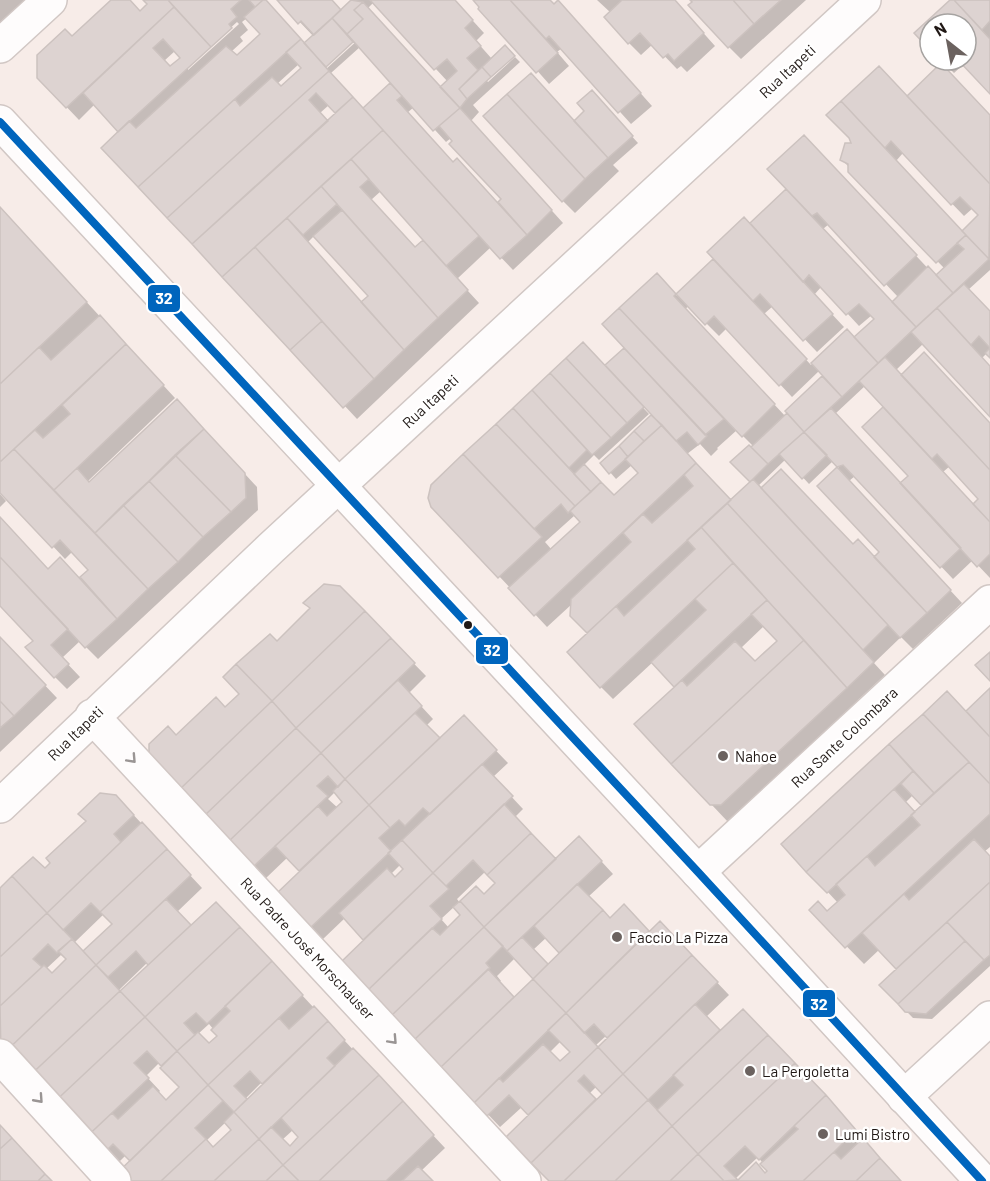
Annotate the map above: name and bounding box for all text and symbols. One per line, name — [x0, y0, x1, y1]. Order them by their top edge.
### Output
north arrow — [918, 12, 978, 72]
text: N — [931, 18, 949, 40]
street label: Rua Itapeti — [755, 40, 819, 102]
line badge: 32 — [147, 284, 181, 313]
text: 32 — [155, 288, 173, 307]
street label: Rua Itapeti — [398, 370, 462, 432]
unlabelled marker — [462, 619, 474, 631]
line badge: 32 — [475, 636, 509, 665]
text: 32 — [483, 640, 501, 659]
street label: Rua Sante Colombara — [787, 683, 901, 791]
street label: Rua Itapeti — [43, 702, 107, 764]
place label: Nahoe — [735, 747, 777, 765]
marker: Nahoe — [716, 749, 730, 763]
one-way arrow — [125, 751, 136, 762]
street label: Rua Padre José Morschauser — [237, 873, 379, 1023]
place label: Faccio La Pizza — [629, 928, 728, 946]
marker: Faccio La Pizza — [610, 930, 624, 944]
line badge: 32 — [802, 989, 836, 1018]
text: 32 — [810, 994, 828, 1013]
one-way arrow — [386, 1033, 397, 1044]
place label: La Pergoletta — [762, 1062, 849, 1080]
marker: La Pergoletta — [743, 1064, 757, 1078]
one-way arrow — [32, 1093, 43, 1103]
place label: Lumi Bistro — [835, 1125, 910, 1143]
marker: Lumi Bistro — [816, 1127, 830, 1141]

